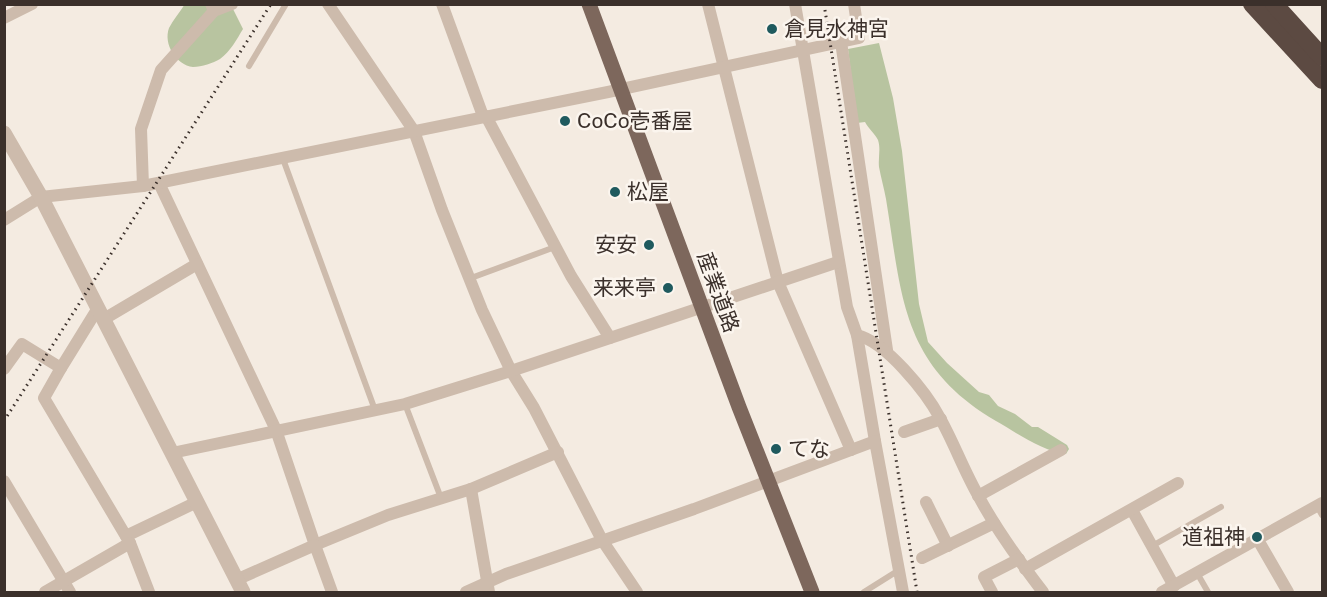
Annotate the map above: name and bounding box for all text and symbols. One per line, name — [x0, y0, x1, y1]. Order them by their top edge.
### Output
place label: 倉見水神宮 — [784, 16, 889, 41]
marker: 倉見水神宮 — [765, 22, 779, 36]
place label: CoCo壱番屋 — [577, 108, 693, 133]
marker: CoCo壱番屋 — [558, 114, 572, 128]
place label: 松屋 — [627, 179, 669, 204]
marker: 松屋 — [608, 185, 622, 199]
place label: 安安 — [595, 232, 637, 257]
marker: 安安 — [642, 238, 656, 252]
street label: 産業道路 — [692, 248, 745, 336]
place label: 来来亭 — [593, 275, 656, 300]
marker: 来来亭 — [661, 281, 675, 295]
place label: てな — [788, 436, 830, 461]
marker: てな — [769, 442, 783, 456]
place label: 道祖神 — [1182, 524, 1245, 549]
marker: 道祖神 — [1250, 530, 1264, 544]

